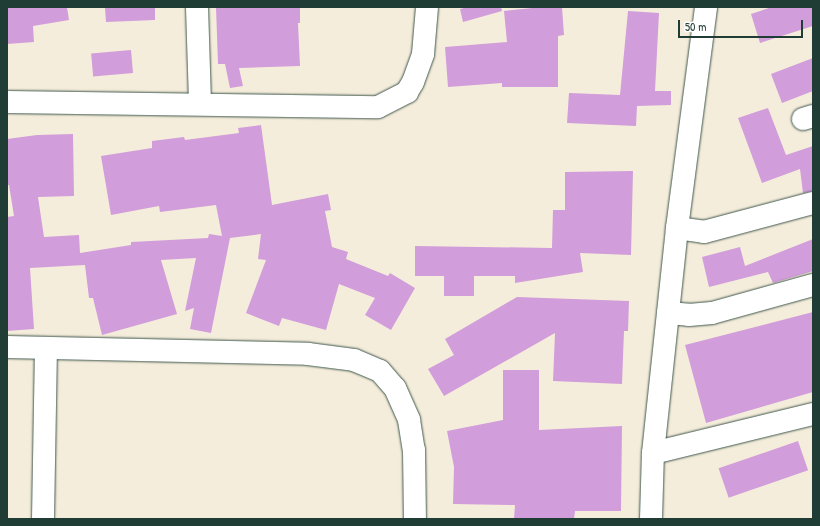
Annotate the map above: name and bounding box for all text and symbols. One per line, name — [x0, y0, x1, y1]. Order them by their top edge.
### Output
scale bar — [680, 12, 805, 38]
text: 50 m — [685, 18, 706, 35]

